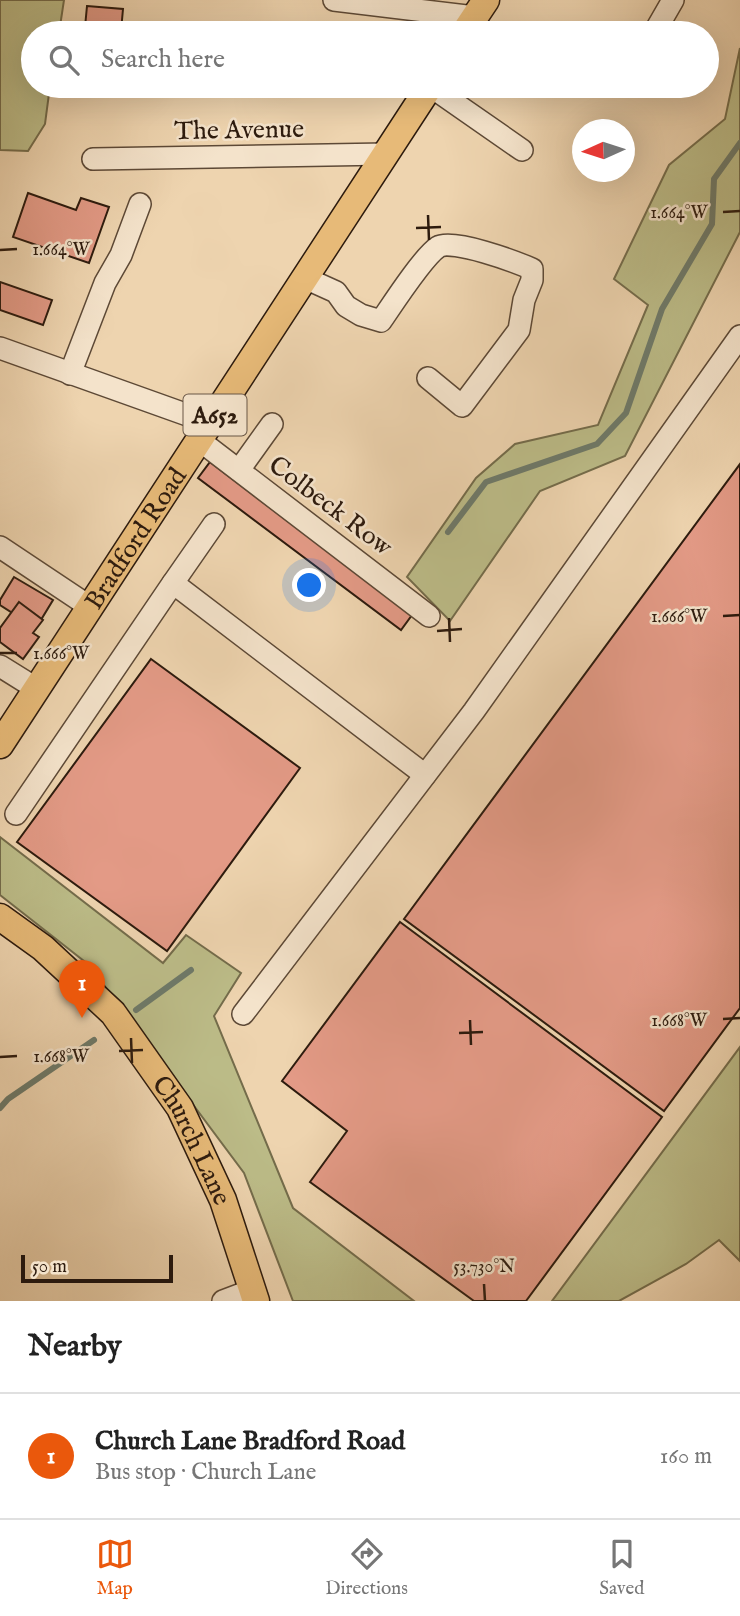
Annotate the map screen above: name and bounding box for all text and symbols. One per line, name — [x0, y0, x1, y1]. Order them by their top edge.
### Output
search box — [21, 21, 719, 98]
icon: search — [45, 41, 83, 79]
text: Search here — [101, 43, 225, 76]
street label: The Avenue — [174, 113, 304, 148]
north arrow — [572, 119, 635, 182]
text: 1.664°W — [650, 202, 709, 225]
text: 1.664°W — [32, 239, 91, 262]
road number: A652 — [184, 394, 246, 436]
street label: Colbeck Row — [262, 449, 399, 564]
street label: Bradford Road — [78, 462, 195, 616]
your location — [292, 568, 326, 602]
text: 1.666°W — [651, 606, 708, 629]
text: 1.666°W — [33, 643, 90, 666]
pin: 1 — [59, 960, 105, 1018]
text: 1.668°W — [651, 1010, 708, 1033]
text: 1.668°W — [33, 1046, 90, 1069]
street label: Church Lane — [144, 1069, 238, 1211]
scale bar — [21, 1252, 173, 1284]
text: 50 m — [32, 1255, 67, 1279]
text: 53.730°N — [453, 1256, 515, 1279]
text: Nearby — [28, 1328, 121, 1366]
text: Church Lane Bradford Road — [95, 1425, 405, 1458]
text: 1 — [47, 1442, 55, 1471]
text: 160 m — [660, 1442, 712, 1471]
text: Bus stop · Church Lane — [95, 1458, 316, 1487]
tab: Map — [96, 1535, 134, 1601]
tab: Directions — [325, 1535, 408, 1601]
tab: Saved — [599, 1535, 644, 1601]

